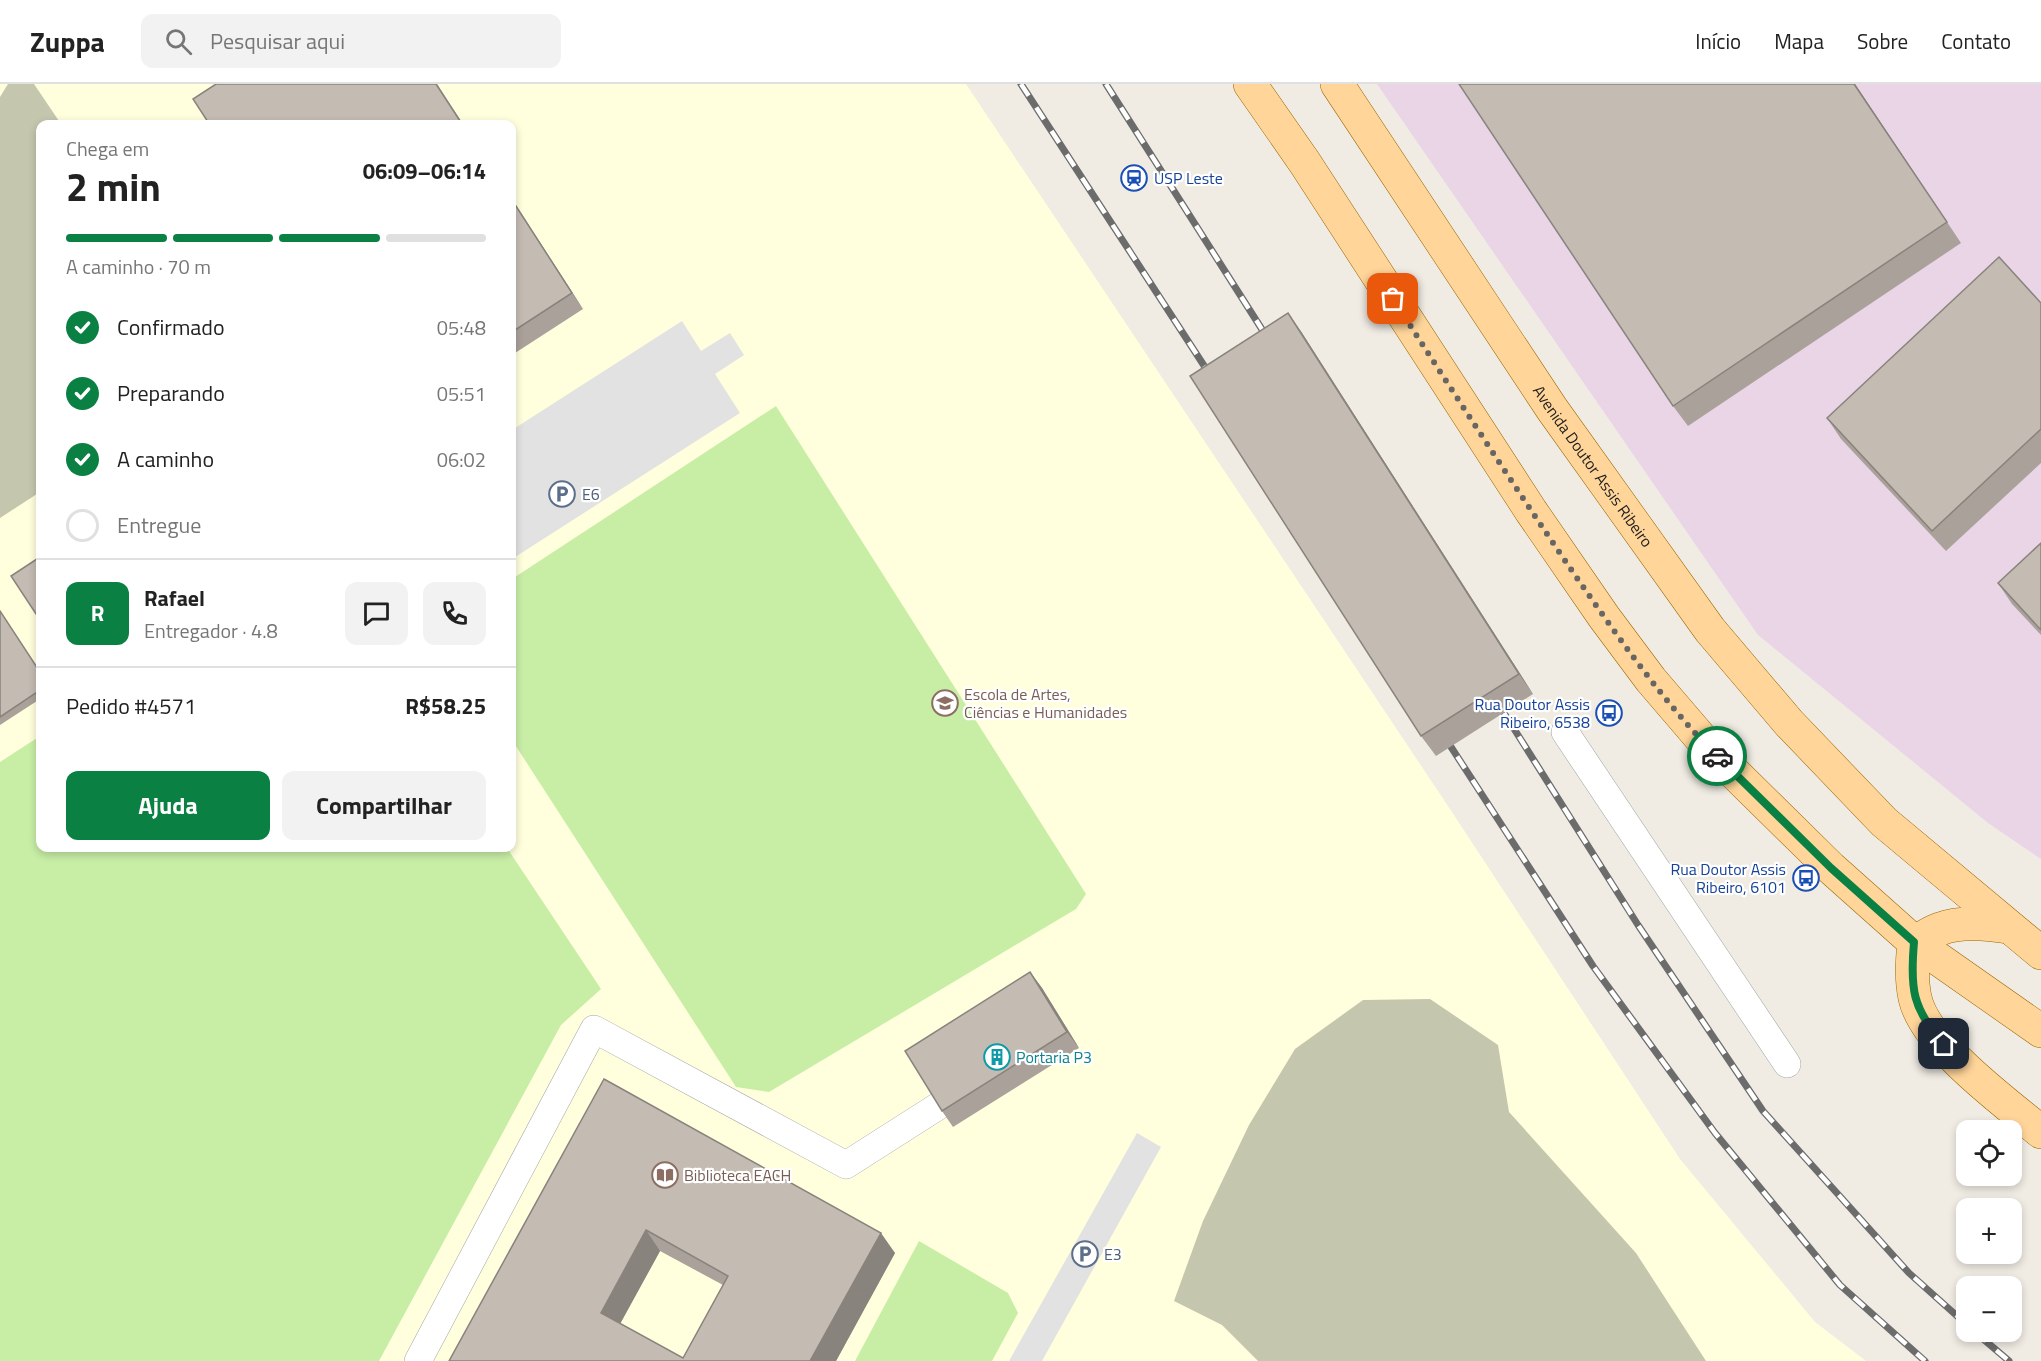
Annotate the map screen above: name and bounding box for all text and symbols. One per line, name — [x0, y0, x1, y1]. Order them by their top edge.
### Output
search box — [141, 14, 561, 68]
text: Zuppa — [30, 20, 105, 63]
text: Pesquisar aqui — [210, 24, 345, 58]
icon: search — [162, 25, 195, 58]
text: Início — [1695, 25, 1741, 57]
text: Mapa — [1774, 25, 1824, 57]
text: Sobre — [1857, 25, 1908, 57]
text: Contato — [1941, 25, 2011, 57]
text: Chega em — [66, 133, 149, 164]
text: 06:09–06:14 — [363, 154, 486, 188]
text: 2 min — [66, 157, 161, 216]
station icon: USP Leste — [1119, 163, 1149, 193]
place label: USP Leste — [1154, 166, 1223, 190]
text: A caminho · 70 m — [66, 251, 211, 282]
pin — [1367, 273, 1418, 324]
icon: bag — [1376, 282, 1409, 315]
text: Confirmado — [117, 310, 225, 344]
icon: check — [66, 311, 99, 344]
text: 05:48 — [437, 312, 486, 343]
text: Preparando — [117, 376, 225, 410]
icon: check — [66, 377, 99, 410]
text: 05:51 — [437, 378, 486, 409]
street label: Avenida Doutor Assis Ribeiro — [1527, 380, 1659, 552]
text: A caminho — [117, 442, 214, 476]
icon: check — [66, 443, 99, 476]
text: 06:02 — [437, 444, 486, 475]
parking icon: E6 — [547, 479, 577, 509]
place label: E6 — [582, 482, 600, 506]
text: Entregue — [117, 508, 201, 542]
text: Rafael — [144, 581, 205, 615]
button: chat — [345, 582, 408, 645]
button: phone — [423, 582, 486, 645]
text: R — [91, 596, 104, 630]
text: Entregador · 4.8 — [144, 615, 278, 646]
place label: Escola de Artes, Ciências e Humanidades — [964, 682, 1127, 724]
school or university icon: Escola de Artes, Ciências e Humanidades — [930, 688, 960, 718]
text: Pedido #4571 — [66, 689, 196, 723]
text: R$58.25 — [405, 689, 486, 723]
place label: Rua Doutor Assis Ribeiro, 6538 — [1474, 692, 1590, 734]
bus stop icon: Rua Doutor Assis Ribeiro, 6538 — [1594, 698, 1624, 728]
courier — [1687, 726, 1747, 786]
icon: car — [1701, 740, 1734, 773]
button: Ajuda — [66, 771, 270, 840]
button: Compartilhar — [282, 771, 486, 840]
place label: Rua Doutor Assis Ribeiro, 6101 — [1670, 857, 1786, 899]
bus stop icon: Rua Doutor Assis Ribeiro, 6101 — [1791, 863, 1821, 893]
pin — [1918, 1018, 1969, 1069]
icon: home — [1927, 1027, 1960, 1060]
building icon: Portaria P3 — [982, 1042, 1012, 1072]
place label: Portaria P3 — [1016, 1045, 1092, 1069]
map controls — [1956, 1120, 2022, 1342]
button: locate — [1956, 1120, 2022, 1186]
library icon: Biblioteca EACH — [650, 1160, 680, 1190]
place label: Biblioteca EACH — [684, 1163, 791, 1187]
button: + — [1956, 1198, 2022, 1264]
parking icon: E3 — [1070, 1239, 1100, 1269]
place label: E3 — [1104, 1242, 1122, 1266]
button: − — [1956, 1276, 2022, 1342]

